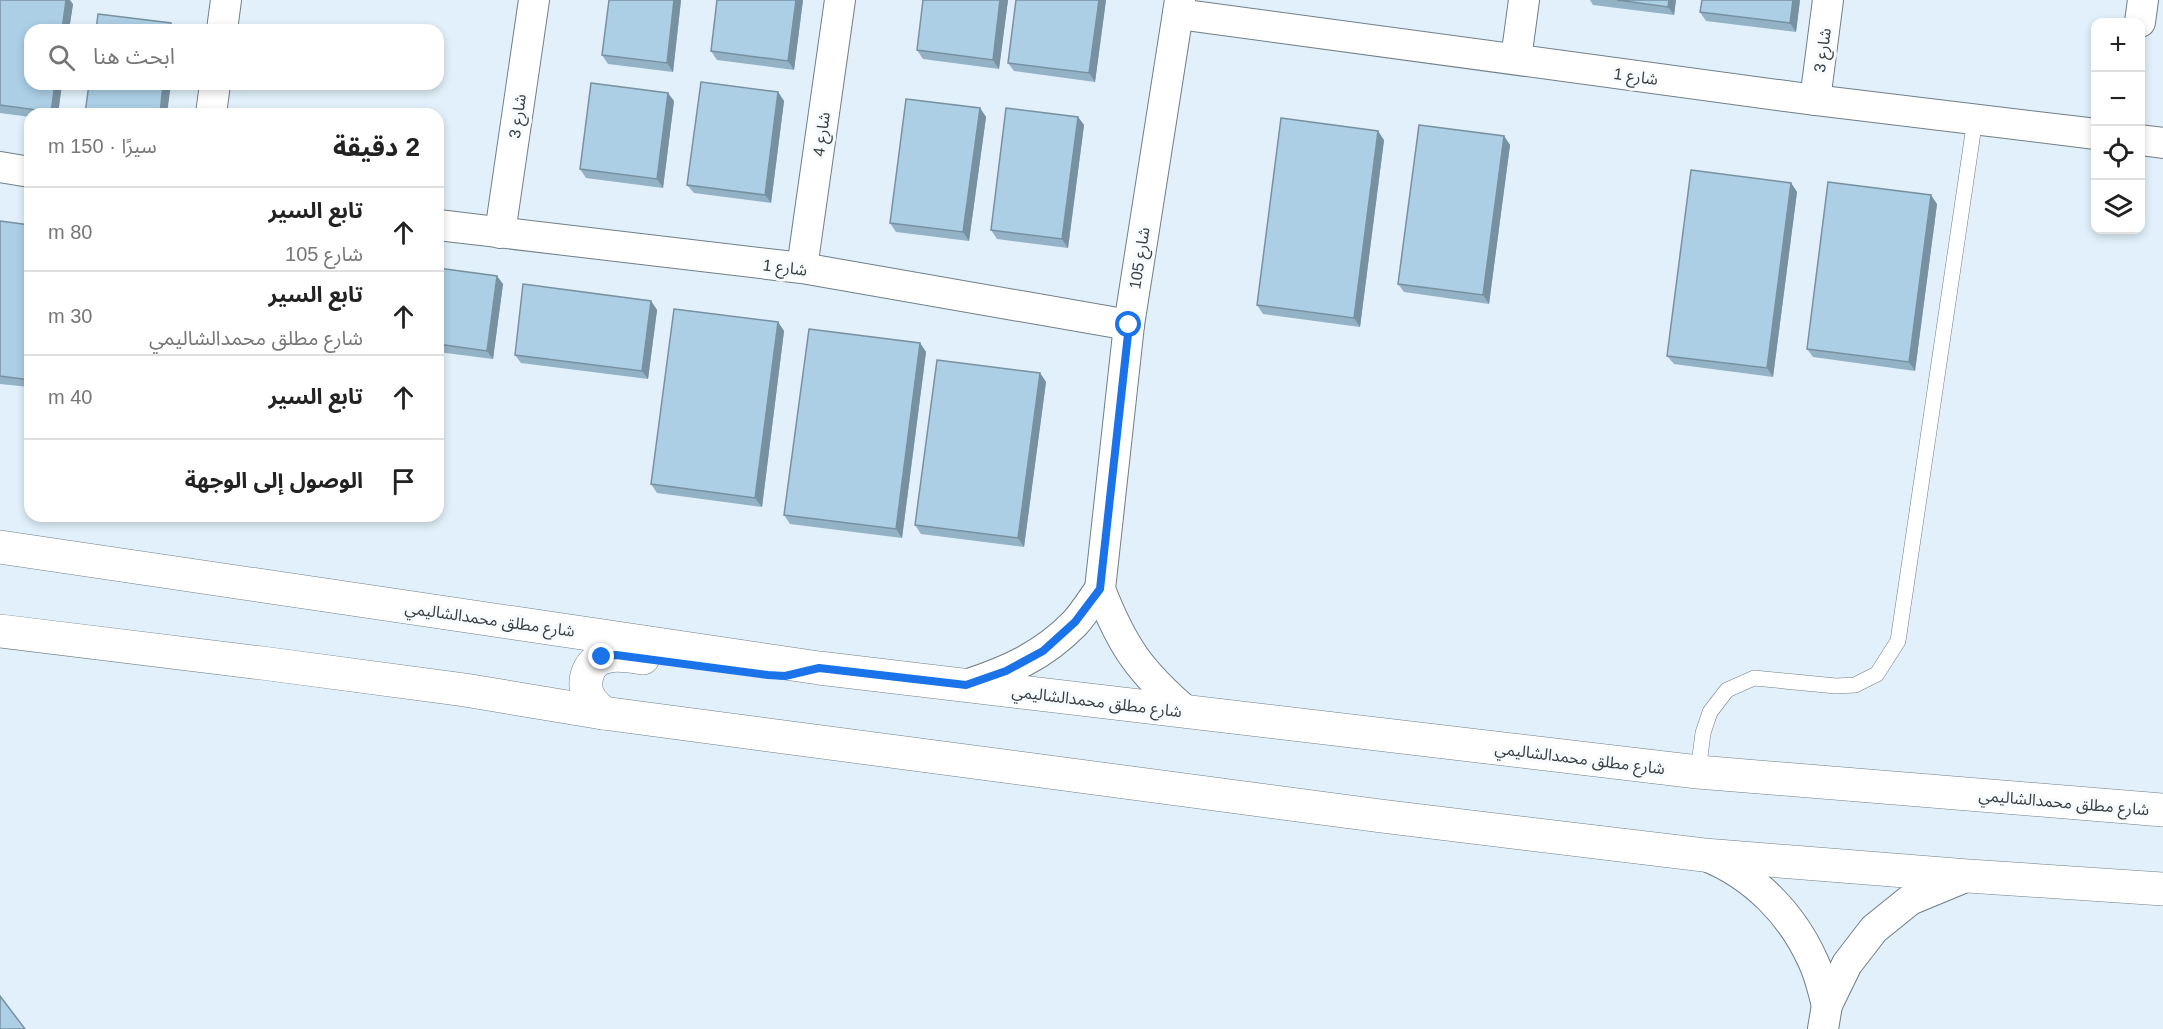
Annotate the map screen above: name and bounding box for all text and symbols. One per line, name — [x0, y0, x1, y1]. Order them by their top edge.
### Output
map controls — [2091, 18, 2145, 234]
button: + — [2091, 18, 2145, 72]
search box — [24, 24, 444, 90]
street label: شارع 3 — [1811, 27, 1838, 74]
icon: search — [45, 41, 78, 74]
text: ابحث هنا — [93, 44, 175, 69]
street label: شارع 1 — [1612, 65, 1659, 92]
button: − — [2091, 72, 2145, 126]
street label: شارع 3 — [506, 93, 533, 140]
street label: شارع 4 — [810, 111, 837, 158]
button: locate — [2091, 126, 2145, 180]
text: 2 دقيقة — [333, 132, 420, 162]
text: سيرًا · 150 m — [48, 135, 157, 157]
button: layers — [2091, 180, 2145, 234]
text: تابع السير — [269, 198, 363, 223]
icon: ahead — [387, 216, 420, 249]
text: 80 m — [48, 221, 92, 243]
street label: شارع 105 — [1126, 226, 1157, 291]
text: شارع 105 — [285, 243, 363, 265]
street label: شارع 1 — [761, 256, 808, 283]
text: تابع السير — [269, 282, 363, 307]
icon: ahead — [387, 300, 420, 333]
text: 30 m — [48, 305, 92, 327]
route start — [1115, 311, 1141, 337]
text: شارع مطلق محمدالشاليمي — [149, 327, 363, 349]
icon: ahead — [387, 381, 420, 414]
text: تابع السير — [269, 384, 363, 409]
text: 40 m — [48, 386, 92, 408]
icon: arrive — [387, 465, 420, 498]
text: الوصول إلى الوجهة — [185, 468, 363, 493]
street label: شارع مطلق محمدالشاليمي — [403, 599, 576, 644]
route end — [588, 643, 614, 669]
street label: شارع مطلق محمدالشاليمي — [1010, 683, 1183, 724]
street label: شارع مطلق محمدالشاليمي — [1493, 740, 1666, 781]
street label: شارع مطلق محمدالشاليمي — [1978, 787, 2150, 822]

